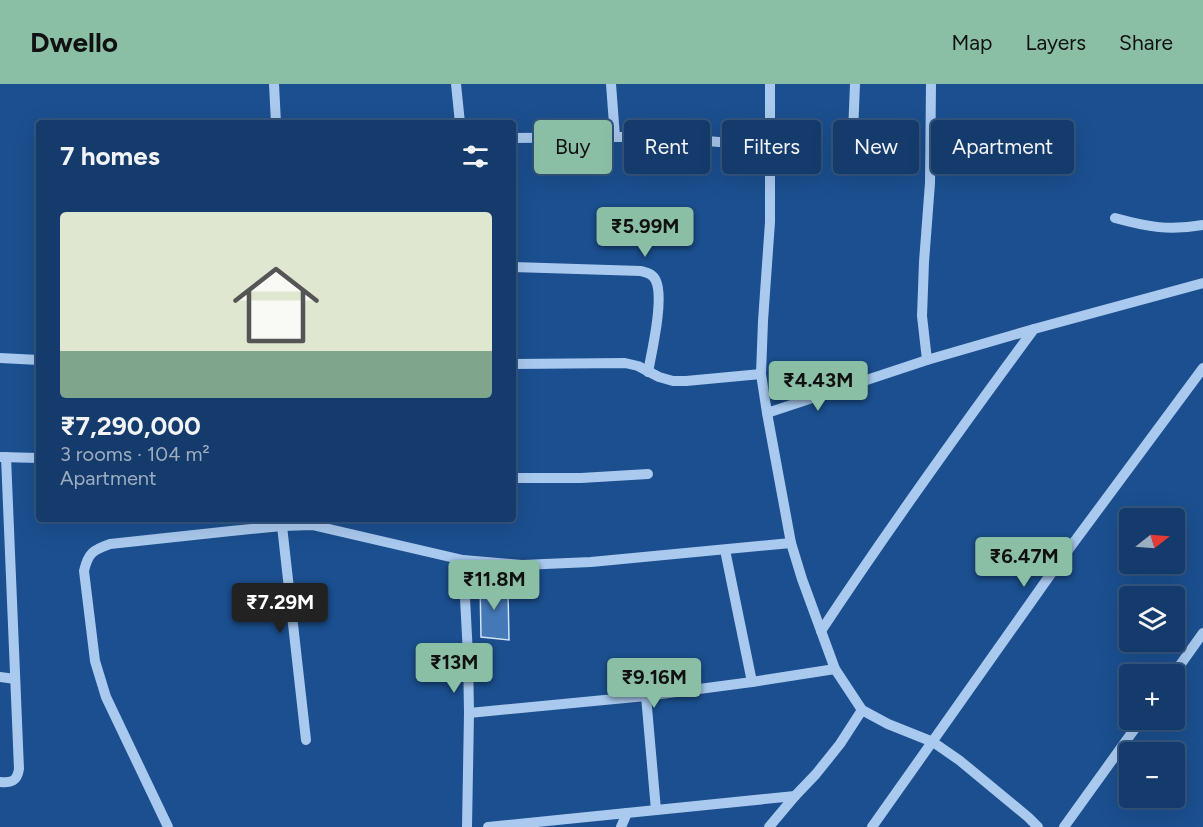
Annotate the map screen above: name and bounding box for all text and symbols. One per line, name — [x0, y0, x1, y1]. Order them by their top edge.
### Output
text: Dwello — [30, 25, 118, 59]
text: Map — [952, 30, 992, 55]
text: Layers — [1025, 30, 1086, 55]
text: Share — [1119, 30, 1173, 55]
chip: Buy — [534, 120, 612, 174]
chip: Rent — [624, 120, 710, 174]
chip: Filters — [722, 120, 821, 174]
chip: New — [833, 120, 919, 174]
chip: Apartment — [931, 120, 1074, 174]
text: 7 homes — [60, 140, 160, 172]
icon: filters — [459, 140, 492, 173]
pin: ₹5.99M — [596, 207, 694, 258]
text: ₹5.99M — [611, 214, 679, 238]
icon: home — [222, 251, 330, 359]
pin: ₹4.43M — [769, 361, 867, 412]
text: ₹4.43M — [783, 368, 853, 392]
text: ₹7,290,000 — [60, 410, 201, 442]
text: 3 rooms · 104 m² — [60, 442, 210, 466]
text: Apartment — [60, 466, 157, 490]
north arrow — [1119, 508, 1185, 574]
map controls — [1119, 508, 1185, 808]
pin: ₹6.47M — [975, 537, 1073, 588]
text: ₹6.47M — [989, 544, 1059, 568]
pin: ₹11.8M — [445, 560, 543, 611]
text: ₹11.8M — [462, 567, 526, 591]
pin: ₹7.29M — [231, 583, 329, 634]
button: layers — [1119, 586, 1185, 652]
text: ₹7.29M — [246, 590, 314, 614]
pin: ₹13M — [418, 643, 490, 694]
text: ₹13M — [430, 650, 478, 674]
pin: ₹9.16M — [605, 658, 703, 709]
button: + — [1119, 664, 1185, 730]
text: ₹9.16M — [621, 665, 687, 689]
button: − — [1119, 742, 1185, 808]

